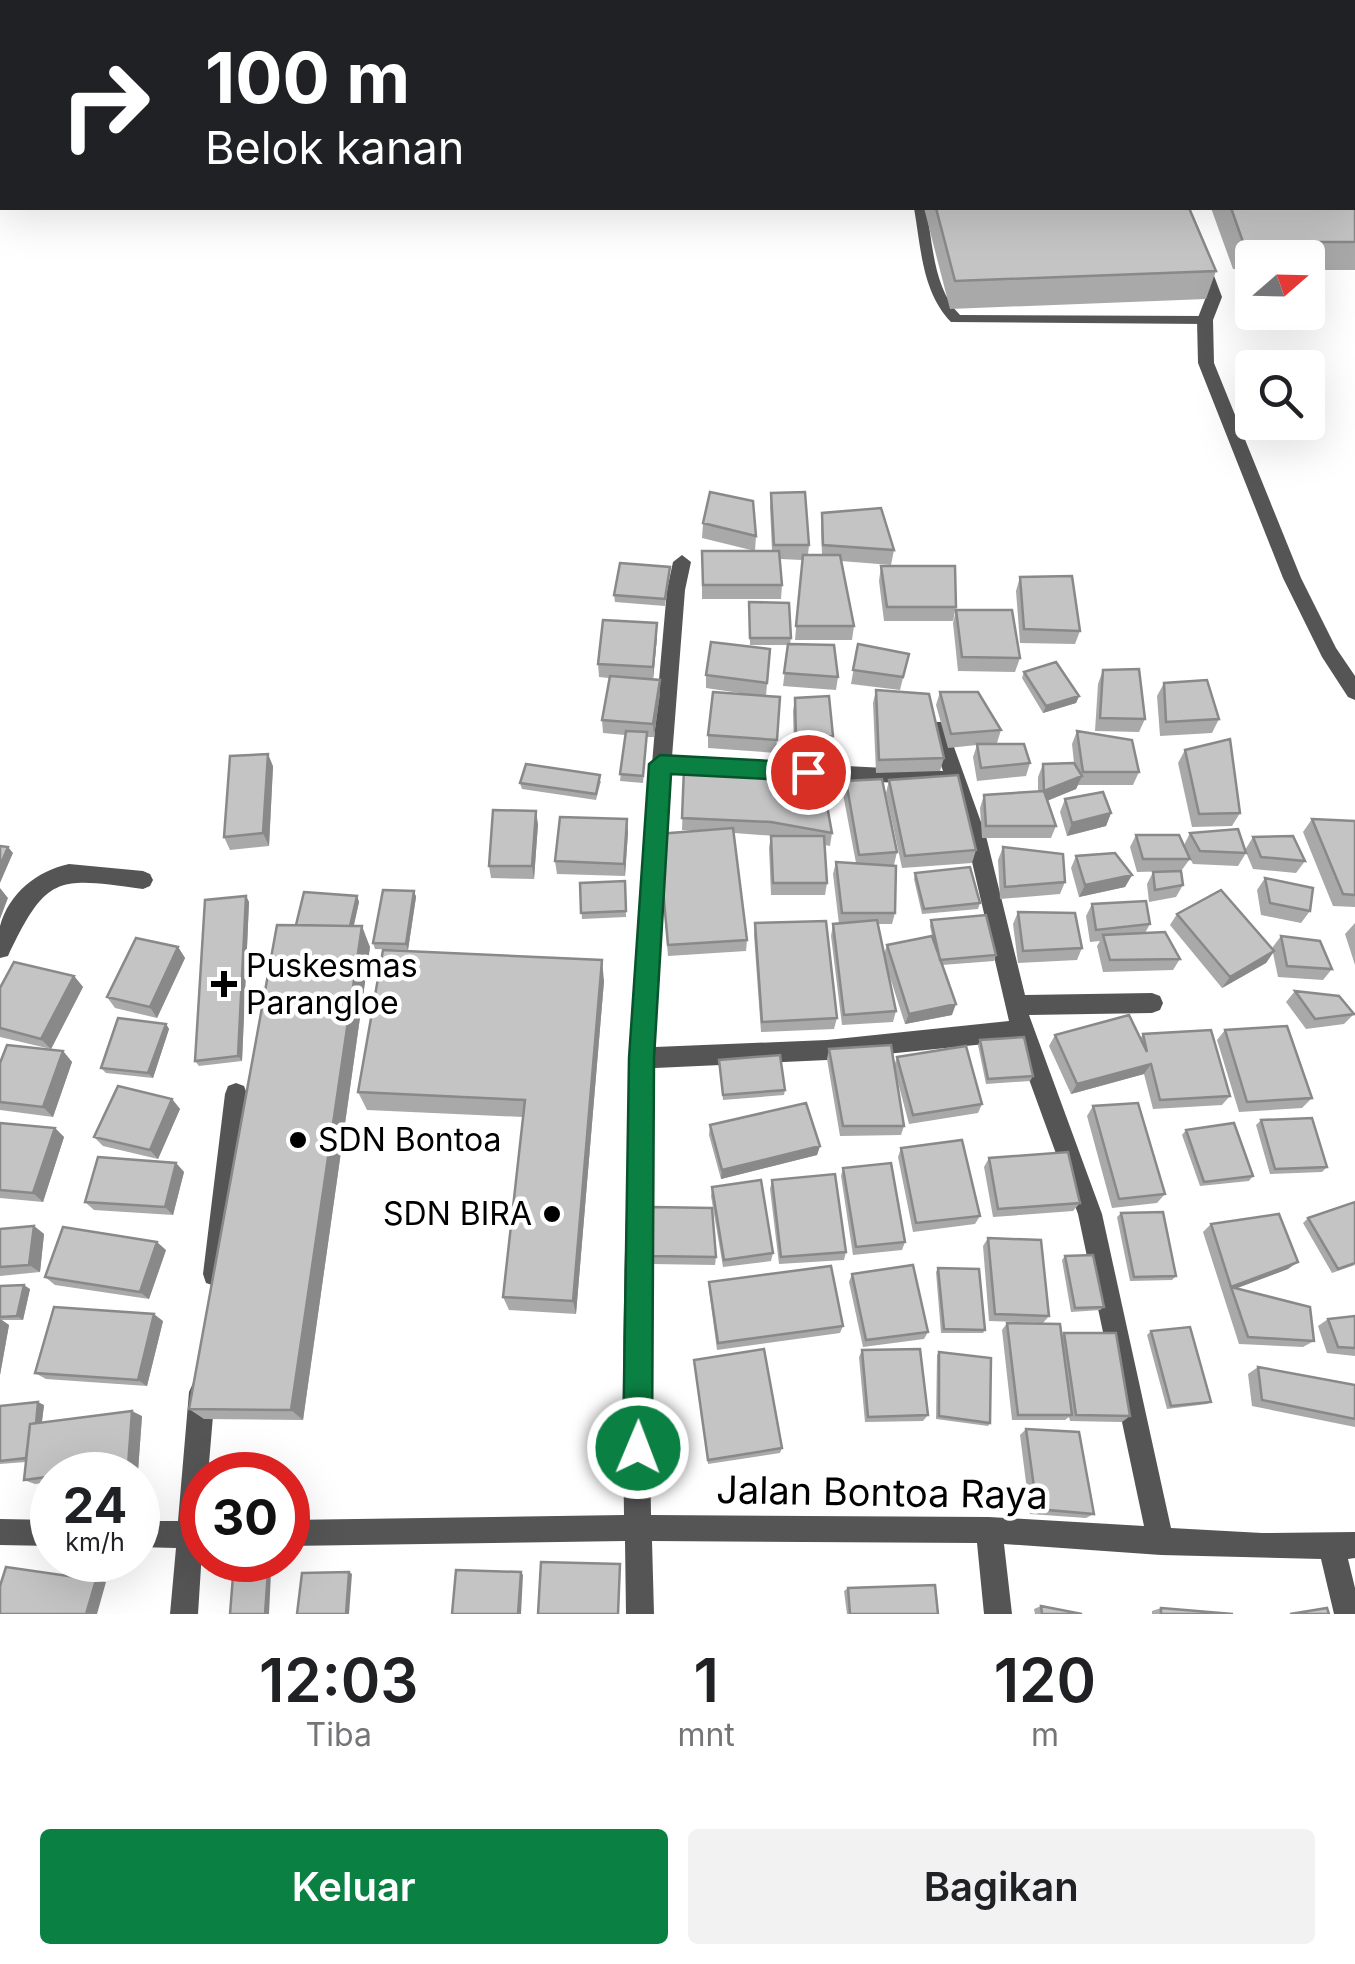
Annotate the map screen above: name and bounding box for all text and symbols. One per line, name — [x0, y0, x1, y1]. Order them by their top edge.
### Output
text: 100 m — [205, 35, 410, 120]
icon: right — [40, 40, 170, 170]
text: Belok kanan — [205, 120, 464, 175]
north arrow — [1235, 240, 1325, 330]
map controls — [1235, 240, 1325, 440]
button: search — [1235, 350, 1325, 440]
pin — [766, 730, 851, 815]
icon: arrive — [781, 745, 836, 800]
place label: Puskesmas Parangloe — [246, 946, 418, 1022]
marker: Puskesmas Parangloe — [211, 971, 237, 997]
place label: SDN Bontoa — [318, 1120, 501, 1159]
marker: SDN Bontoa — [287, 1129, 309, 1151]
place label: SDN BIRA — [383, 1194, 532, 1233]
marker: SDN BIRA — [541, 1203, 563, 1225]
position arrow — [586, 1396, 690, 1500]
speed limit sign: 30 — [180, 1452, 310, 1582]
street label: Jalan Bontoa Raya — [716, 1466, 1048, 1518]
text: 24 — [63, 1475, 127, 1535]
text: km/h — [65, 1527, 125, 1557]
text: 12:03 — [259, 1644, 419, 1716]
text: 1 — [693, 1644, 719, 1716]
text: 120 — [994, 1644, 1096, 1716]
text: Tiba — [306, 1715, 372, 1754]
text: mnt — [677, 1715, 735, 1754]
text: m — [1031, 1715, 1059, 1754]
button: Keluar — [40, 1829, 668, 1944]
button: Bagikan — [688, 1829, 1315, 1944]

